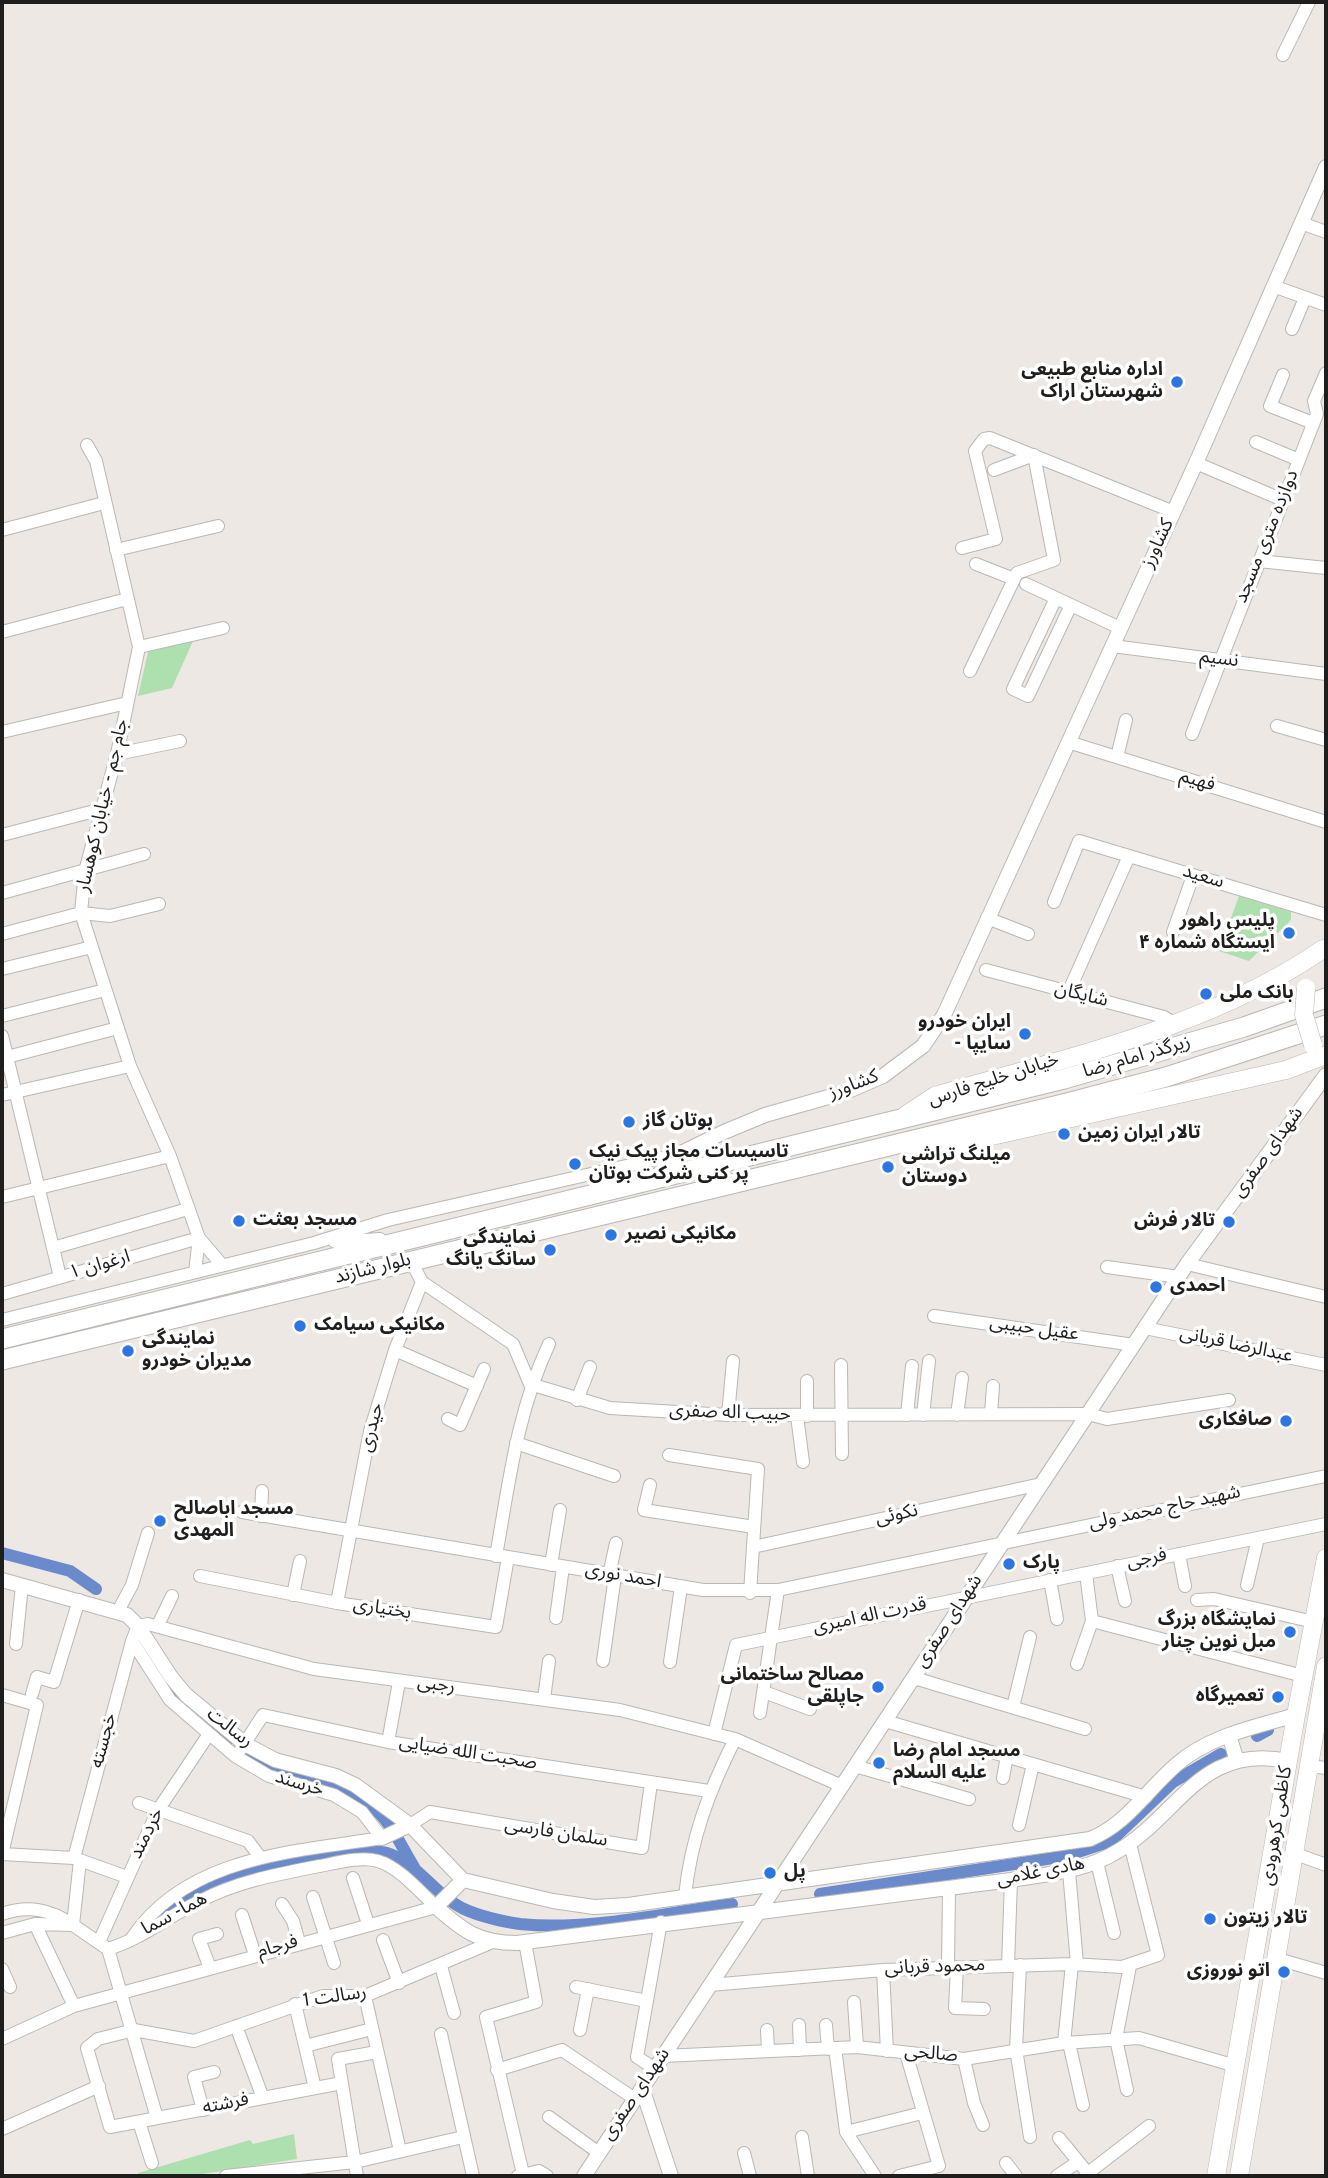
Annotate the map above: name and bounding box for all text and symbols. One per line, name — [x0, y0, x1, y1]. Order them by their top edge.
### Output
place label: اداره منابع طبیعی شهرستان اراک — [1021, 360, 1163, 404]
marker: اداره منابع طبیعی شهرستان اراک — [1169, 374, 1185, 390]
street label: دوازده متری مسجد — [1231, 467, 1305, 607]
street label: کشاورز — [1138, 516, 1180, 572]
street label: نسیم — [1198, 646, 1240, 674]
street label: جام جم - خیابان کوهسار — [73, 717, 135, 895]
street label: فهیم — [1177, 766, 1217, 798]
street label: سعید — [1180, 861, 1226, 895]
place label: پلیس راهور ایستگاه شماره ۴ — [1139, 911, 1275, 955]
marker: پلیس راهور ایستگاه شماره ۴ — [1281, 925, 1297, 941]
street label: شایگان — [1052, 978, 1110, 1014]
place label: بانک ملی — [1220, 983, 1294, 1005]
marker: بانک ملی — [1198, 986, 1214, 1002]
place label: ایران خودرو - سایپا — [918, 1012, 1011, 1056]
marker: ایران خودرو - سایپا — [1017, 1026, 1033, 1042]
street label: زیرگذر امام رضا — [1081, 1032, 1193, 1084]
street label: خیابان خلیج فارس — [926, 1049, 1062, 1113]
street label: کشاورز — [826, 1066, 882, 1106]
street label: شهدای صفری — [1228, 1103, 1310, 1203]
place label: بوتان گاز — [643, 1111, 713, 1133]
marker: بوتان گاز — [621, 1114, 637, 1130]
place label: تالار ایران زمین — [1078, 1123, 1201, 1145]
marker: تالار ایران زمین — [1056, 1126, 1072, 1142]
place label: تاسیسات مجاز پیک نیک پر کنی شرکت بوتان — [589, 1142, 789, 1186]
place label: میلنگ تراشی دوستان — [902, 1145, 1011, 1189]
marker: تاسیسات مجاز پیک نیک پر کنی شرکت بوتان — [567, 1156, 583, 1172]
marker: میلنگ تراشی دوستان — [880, 1159, 896, 1175]
place label: مسجد بعثت — [253, 1210, 357, 1232]
place label: تالار فرش — [1134, 1211, 1215, 1233]
marker: مسجد بعثت — [231, 1213, 247, 1229]
marker: تالار فرش — [1221, 1214, 1237, 1230]
place label: مکانیکی نصیر — [625, 1224, 737, 1246]
marker: مکانیکی نصیر — [603, 1227, 619, 1243]
place label: نمایندگی سانگ یانگ — [446, 1228, 536, 1272]
marker: نمایندگی سانگ یانگ — [542, 1242, 558, 1258]
street label: ارغوان ۱ — [67, 1246, 133, 1286]
street label: بلوار شازند — [333, 1250, 413, 1290]
place label: احمدی — [1170, 1276, 1225, 1298]
marker: احمدی — [1148, 1279, 1164, 1295]
street label: عقیل حبیبی — [988, 1312, 1080, 1348]
place label: مکانیکی سیامک — [314, 1315, 445, 1337]
marker: مکانیکی سیامک — [292, 1318, 308, 1334]
street label: عبدالرضا قربانی — [1177, 1323, 1295, 1369]
place label: نمایندگی مدیران خودرو — [142, 1329, 252, 1373]
marker: نمایندگی مدیران خودرو — [120, 1343, 136, 1359]
street label: حبیب اله صفری — [669, 1400, 791, 1428]
street label: حیدری — [356, 1401, 390, 1455]
place label: صافکاری — [1199, 1410, 1272, 1432]
marker: صافکاری — [1278, 1413, 1294, 1429]
street label: شهید حاج محمد ولی — [1087, 1482, 1243, 1536]
place label: مسجد اباصالح المهدی — [174, 1499, 294, 1543]
street label: نکوئی — [874, 1500, 920, 1532]
marker: مسجد اباصالح المهدی — [152, 1513, 168, 1529]
street label: فرجی — [1125, 1545, 1169, 1575]
place label: پارک — [1023, 1553, 1060, 1575]
marker: پارک — [1001, 1556, 1017, 1572]
street label: احمد نوری — [583, 1559, 663, 1595]
street label: شهدای صفری — [911, 1571, 989, 1673]
street label: بختیاری — [351, 1594, 413, 1626]
street label: قدرت اله امیری — [811, 1594, 929, 1640]
place label: نمایشگاه بزرگ مبل نوین چنار — [1158, 1610, 1276, 1654]
marker: نمایشگاه بزرگ مبل نوین چنار — [1282, 1624, 1298, 1640]
place label: مصالح ساختمانی جاپلقی — [720, 1665, 864, 1709]
street label: رجبی — [416, 1672, 456, 1700]
marker: مصالح ساختمانی جاپلقی — [870, 1679, 886, 1695]
place label: تعمیرگاه — [1196, 1686, 1264, 1708]
marker: تعمیرگاه — [1270, 1689, 1286, 1705]
street label: رسالت — [201, 1704, 257, 1754]
street label: خجسته — [87, 1711, 123, 1771]
street label: صحبت الله ضیایی — [397, 1732, 539, 1776]
place label: مسجد امام رضا علیه السلام — [893, 1741, 1021, 1785]
marker: مسجد امام رضا علیه السلام — [871, 1755, 887, 1771]
street label: کاظمی کرهرودی — [1257, 1765, 1299, 1887]
street label: خرسند — [272, 1767, 326, 1803]
street label: خردمند — [126, 1805, 170, 1863]
street label: سلمان فارسی — [503, 1815, 609, 1853]
street label: هادی غلامی — [995, 1853, 1087, 1893]
place label: پل — [784, 1862, 806, 1884]
marker: پل — [762, 1865, 778, 1881]
street label: هما- سما — [138, 1888, 212, 1942]
place label: تالار زیتون — [1224, 1908, 1307, 1930]
marker: تالار زیتون — [1202, 1911, 1218, 1927]
street label: فرجام — [255, 1931, 301, 1965]
street label: محمود قربانی — [884, 1955, 986, 1981]
place label: اتو نوروزی — [1187, 1961, 1270, 1983]
marker: اتو نوروزی — [1276, 1964, 1292, 1980]
street label: رسالت 1 — [302, 1982, 368, 2014]
street label: صالحی — [903, 2041, 959, 2069]
street label: شهدای صفری — [598, 2044, 676, 2146]
street label: فرشته — [201, 2089, 251, 2121]

